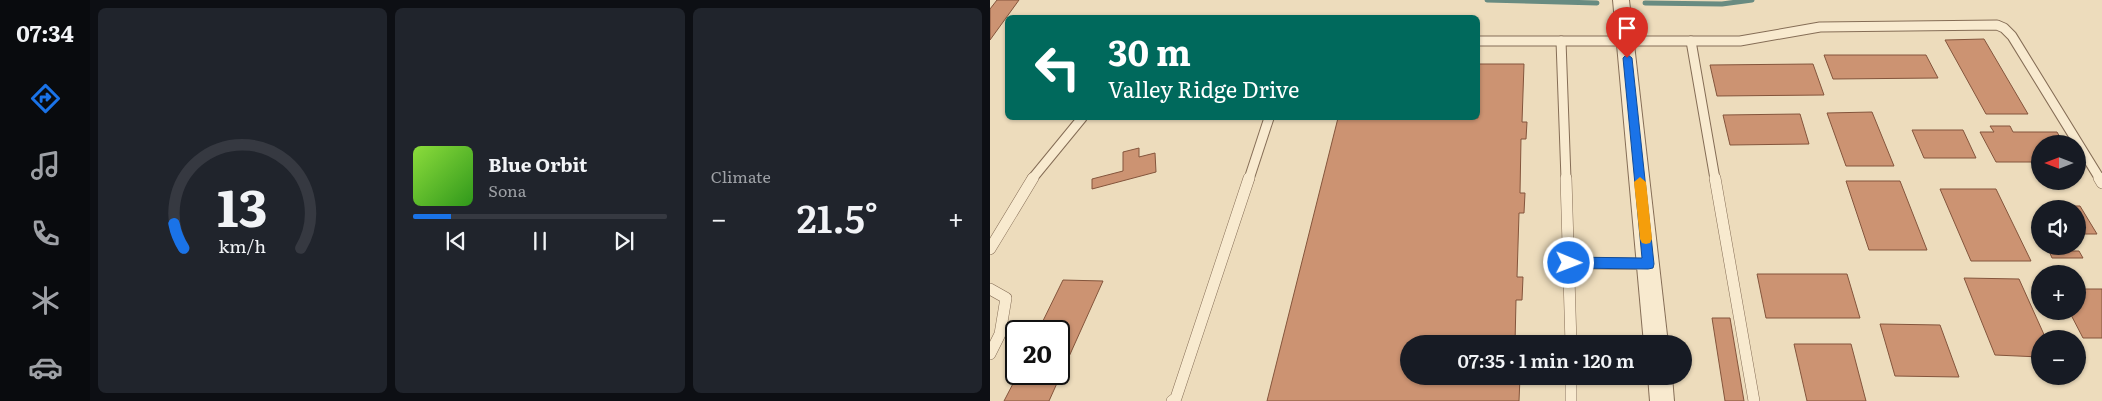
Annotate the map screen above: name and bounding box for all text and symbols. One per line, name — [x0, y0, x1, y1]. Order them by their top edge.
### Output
pin — [1606, 7, 1648, 58]
icon: arrive — [1613, 14, 1641, 42]
text: 07:34 — [16, 16, 74, 49]
text: 30 m — [1108, 25, 1191, 77]
icon: left — [1025, 35, 1090, 100]
text: Valley Ridge Drive — [1108, 72, 1299, 105]
icon: directions — [28, 81, 63, 116]
north arrow — [2031, 135, 2086, 190]
map controls — [2031, 135, 2086, 385]
icon: music — [28, 148, 63, 183]
text: Blue Orbit — [488, 150, 587, 178]
text: Climate — [711, 164, 771, 188]
text: 13 — [217, 165, 268, 243]
text: Sona — [488, 178, 526, 202]
text: 21.5° — [797, 188, 878, 245]
text: − — [711, 196, 727, 238]
text: + — [948, 196, 964, 238]
button: sound — [2031, 200, 2086, 255]
icon: phone — [28, 216, 63, 251]
icon: previous — [442, 227, 470, 255]
icon: pause — [526, 227, 554, 255]
icon: next — [610, 227, 638, 255]
text: km/h — [219, 232, 267, 259]
position arrow — [1542, 236, 1594, 288]
button: + — [2031, 265, 2086, 320]
icon: climate — [28, 283, 63, 318]
speed limit sign: 20 — [1005, 320, 1070, 385]
button: − — [2031, 330, 2086, 385]
text: 07:35 · 1 min · 120 m — [1457, 346, 1635, 374]
icon: car — [28, 350, 63, 385]

